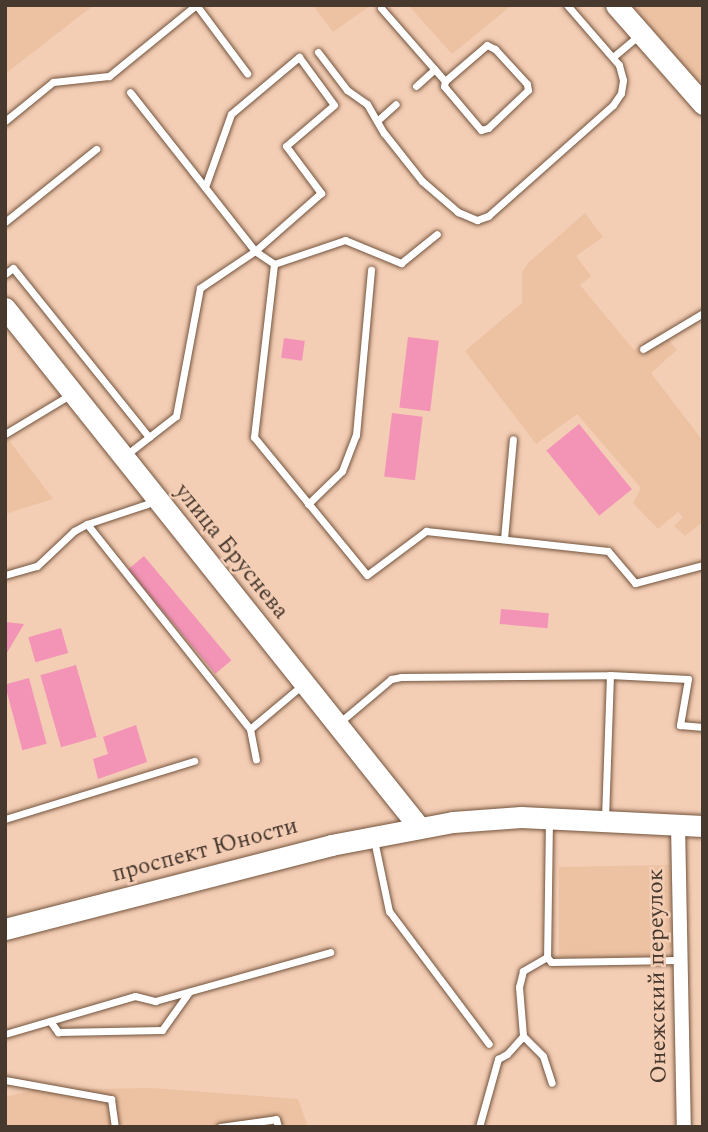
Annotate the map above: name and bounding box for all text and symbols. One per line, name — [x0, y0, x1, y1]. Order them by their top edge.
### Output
street label: улица Бруснева — [168, 479, 294, 625]
street label: проспект Юности — [109, 813, 301, 889]
street label: Онежский переулок — [642, 868, 674, 1084]

